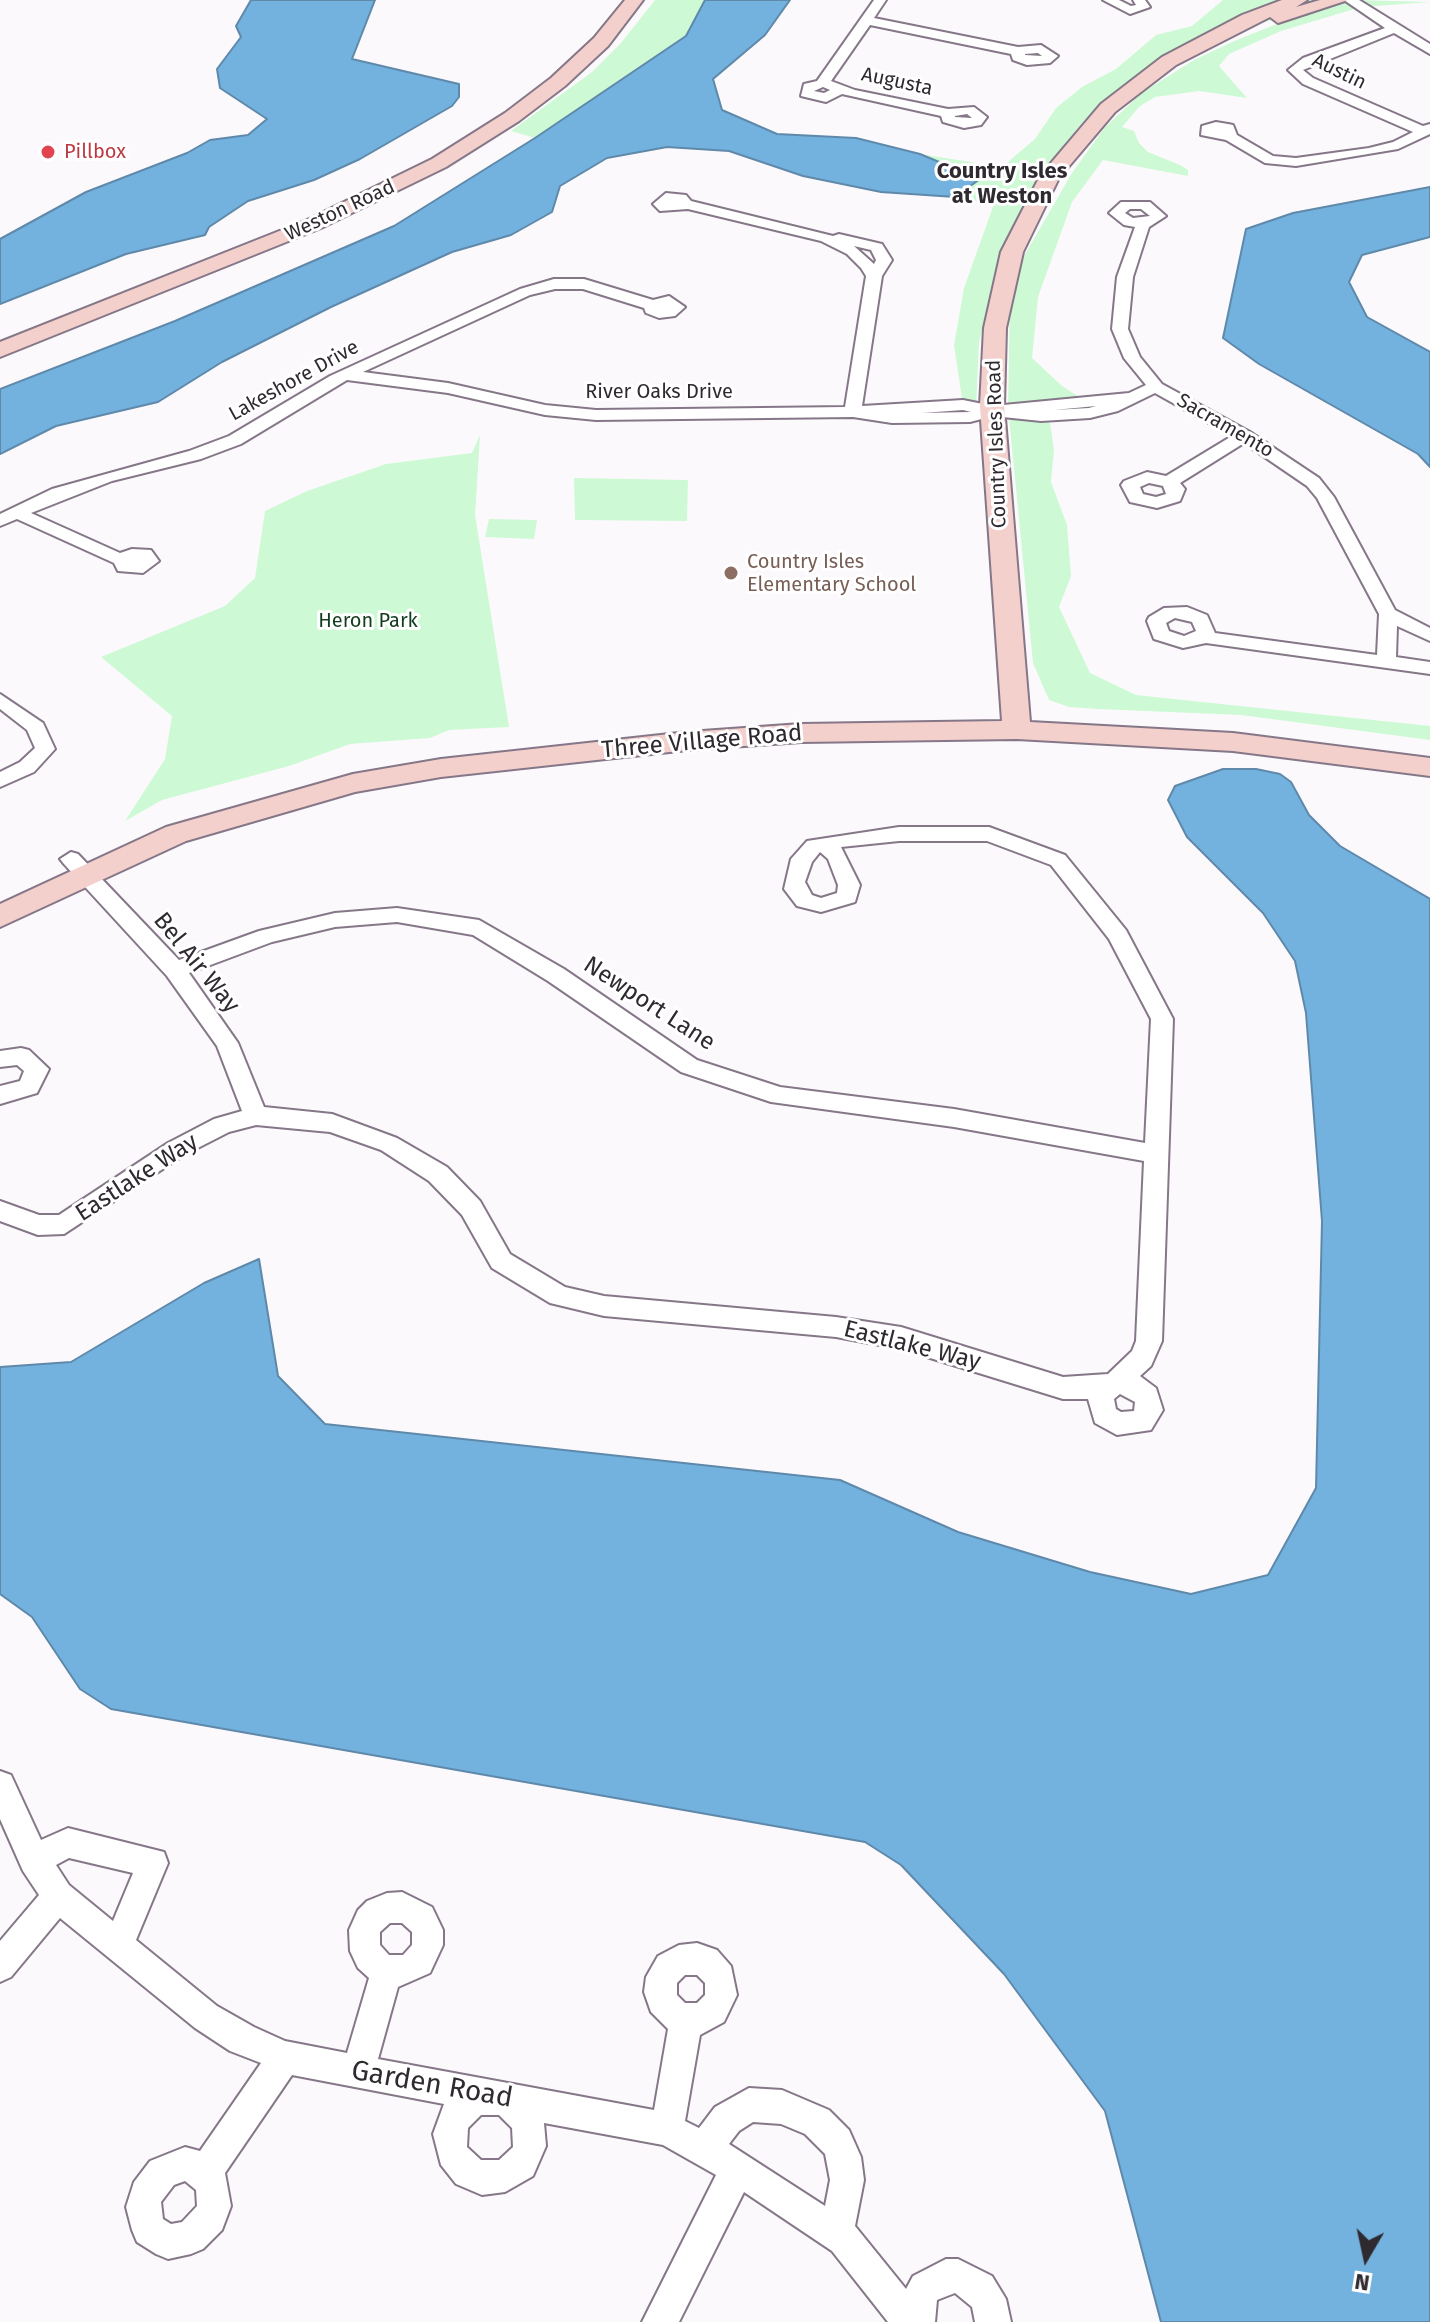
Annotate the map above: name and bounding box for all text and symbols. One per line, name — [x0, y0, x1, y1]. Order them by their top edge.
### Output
street label: Austin — [1308, 49, 1370, 95]
street label: Augusta — [859, 63, 935, 101]
place label: Pillbox — [64, 140, 126, 164]
marker: Pillbox — [39, 143, 57, 161]
district label: Country Isles at Weston — [937, 159, 1067, 210]
street label: Weston Road — [281, 175, 399, 247]
street label: Lakeshore Drive — [225, 335, 363, 427]
street label: Country Isles Road — [982, 359, 1012, 529]
street label: River Oaks Drive — [585, 380, 733, 404]
street label: Sacramento — [1172, 389, 1278, 463]
place label: Country Isles Elementary School — [747, 550, 916, 597]
marker: Country Isles Elementary School — [722, 564, 740, 582]
park label: Heron Park — [318, 609, 418, 633]
street label: Three Village Road — [600, 719, 804, 765]
street label: Bel Air Way — [147, 907, 245, 1019]
street label: Newport Lane — [578, 951, 720, 1057]
street label: Eastlake Way — [70, 1128, 204, 1228]
street label: Eastlake Way — [841, 1315, 983, 1377]
street label: Garden Road — [349, 2054, 515, 2116]
north arrow — [1326, 2218, 1406, 2298]
text: N — [1353, 2268, 1371, 2297]

